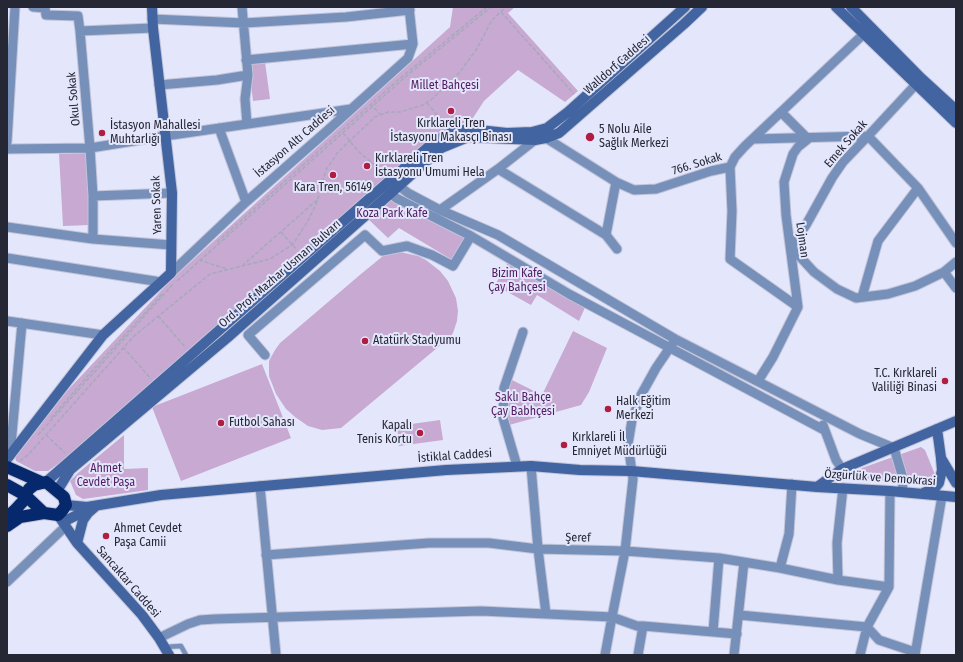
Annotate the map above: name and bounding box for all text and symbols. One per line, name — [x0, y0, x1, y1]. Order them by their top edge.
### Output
street label: Walldorf Caddesi — [581, 32, 653, 98]
street label: Okul Sokak — [64, 71, 84, 127]
park label: Millet Bahçesi — [411, 79, 479, 93]
street label: İstasyon Altı Caddesi — [252, 103, 338, 181]
marker: Kırklareli Tren İstasyonu Makasçı Binası — [446, 106, 456, 116]
place label: Kırklareli Tren İstasyonu Makasçı Binası — [390, 117, 512, 145]
street label: Emek Sokak — [821, 117, 871, 171]
place label: İstasyon Mahallesi Muhtarlığı — [110, 119, 200, 147]
place label: 5 Nolu Aile Sağlık Merkezi — [599, 123, 669, 151]
marker: İstasyon Mahallesi Muhtarlığı — [97, 128, 107, 138]
marker: 5 Nolu Aile Sağlık Merkezi — [584, 131, 596, 143]
street label: 766. Sokak — [671, 150, 723, 178]
place label: Kırklareli Tren İstasyonu Umumi Hela — [375, 152, 485, 180]
marker: Kırklareli Tren İstasyonu Umumi Hela — [362, 161, 372, 171]
marker: Kara Tren, 56149 — [328, 170, 338, 180]
street label: Yaren Sokak — [149, 175, 165, 235]
place label: Kara Tren, 56149 — [294, 181, 372, 195]
park label: Koza Park Kafe — [356, 207, 428, 221]
street label: Ord. Prof. Mazhar Usman Bulvarı — [216, 217, 344, 331]
street label: Lojman — [792, 221, 812, 259]
park label: Bizim Kafe Çay Bahçesi — [488, 267, 546, 295]
place label: Atatürk Stadyumu — [373, 334, 461, 348]
marker: Atatürk Stadyumu — [360, 336, 370, 346]
place label: T.C. Kırklareli Valiliği Binasi — [872, 367, 937, 395]
marker: T.C. Kırklareli Valiliği Binasi — [940, 376, 950, 386]
park label: Saklı Bahçe Çay Babhçesi — [491, 391, 555, 419]
place label: Halk Eğitim Merkezi — [616, 395, 671, 423]
marker: Halk Eğitim Merkezi — [603, 404, 613, 414]
place label: Futbol Sahası — [229, 416, 295, 430]
marker: Futbol Sahası — [216, 418, 226, 428]
place label: Kapalı Tenis Kortu — [357, 419, 412, 447]
marker: Kapalı Tenis Kortu — [415, 428, 425, 438]
place label: Kırklareli İl Emniyet Müdürlüğü — [572, 431, 667, 459]
marker: Kırklareli İl Emniyet Müdürlüğü — [559, 440, 569, 450]
street label: İstiklal Caddesi — [417, 446, 493, 466]
park label: Ahmet Cevdet Paşa — [77, 462, 135, 490]
street label: Özgürlük ve Demokrasi — [824, 467, 936, 489]
place label: Ahmet Cevdet Paşa Camii — [114, 522, 182, 550]
marker: Ahmet Cevdet Paşa Camii — [101, 531, 111, 541]
street label: Şeref — [565, 531, 591, 545]
street label: Sancaktar Caddesi — [93, 543, 163, 621]

